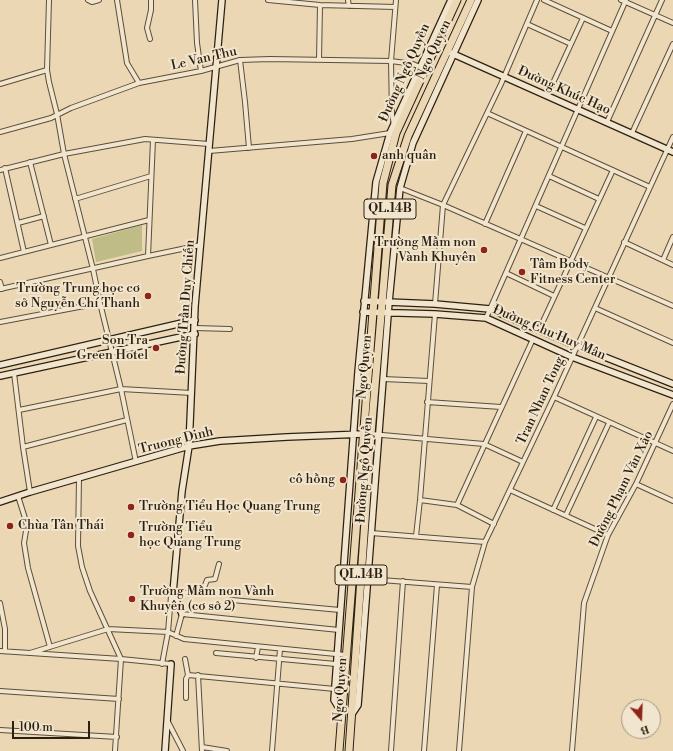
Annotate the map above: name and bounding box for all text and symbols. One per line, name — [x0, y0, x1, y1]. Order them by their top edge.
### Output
street label: Ngo Quyen — [413, 18, 455, 82]
street label: Đường Ngô Quyền — [376, 21, 434, 125]
street label: Le Van Thu — [170, 44, 238, 74]
street label: Đường Khúc Hạo — [515, 64, 613, 118]
place label: anh quân — [382, 148, 437, 164]
marker: anh quân — [369, 151, 379, 161]
road number: QL.14B — [364, 199, 416, 219]
place label: Trường Mầm non Vành Khuyên — [375, 235, 476, 266]
street label: Đường Trần Duy Chiến — [174, 239, 198, 375]
marker: Trường Mầm non Vành Khuyên — [479, 245, 489, 255]
place label: Tâm Body Fitness Center — [530, 257, 615, 288]
marker: Tâm Body Fitness Center — [517, 267, 527, 277]
place label: Trường Trung học cơ sở Nguyễn Chí Thanh — [15, 281, 140, 312]
marker: Trường Trung học cơ sở Nguyễn Chí Thanh — [143, 291, 153, 301]
street label: Đường Chu Huy Mân — [490, 302, 608, 364]
place label: Son Tra Green Hotel — [77, 333, 148, 364]
street label: Ngo Quyen — [354, 334, 376, 400]
marker: Son Tra Green Hotel — [151, 343, 161, 353]
street label: Tran Nhan Tong — [514, 354, 568, 448]
street label: Đường Ngô Quyền — [354, 416, 376, 524]
street label: Truong Dinh — [137, 424, 215, 458]
street label: Đường Phạm Văn Xảo — [587, 428, 657, 550]
place label: cô hồng — [289, 472, 335, 488]
marker: cô hồng — [338, 475, 348, 485]
place label: Trường Tiểu Học Quang Trung — [139, 499, 320, 515]
marker: Trường Tiểu Học Quang Trung — [126, 502, 136, 512]
place label: Chùa Tân Thái — [18, 518, 104, 534]
place label: Trường Tiểu học Quang Trung — [139, 520, 241, 551]
marker: Chùa Tân Thái — [5, 521, 15, 531]
marker: Trường Tiểu học Quang Trung — [126, 530, 136, 540]
road number: QL.14B — [335, 565, 387, 585]
place label: Trường Mầm non Vành Khuyên (cơ sở 2) — [140, 584, 274, 615]
marker: Trường Mầm non Vành Khuyên (cơ sở 2) — [127, 594, 137, 604]
street label: Ngo Quyen — [331, 657, 351, 723]
north arrow — [621, 699, 661, 739]
scale bar — [14, 713, 92, 739]
text: 100 m — [19, 720, 53, 735]
text: B — [638, 721, 651, 737]

